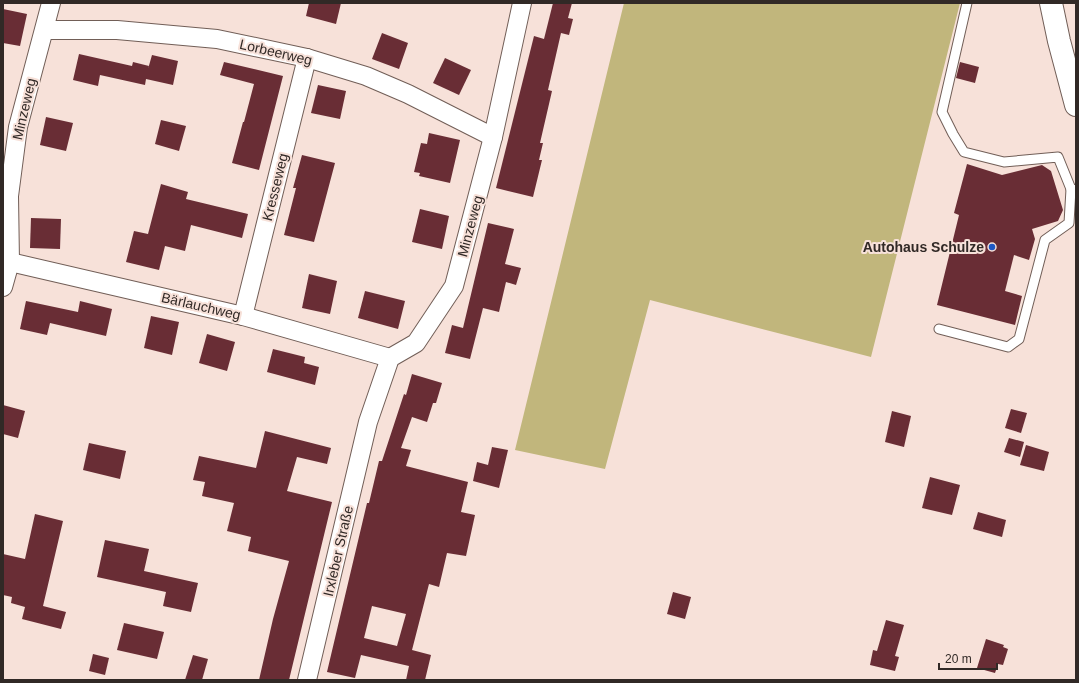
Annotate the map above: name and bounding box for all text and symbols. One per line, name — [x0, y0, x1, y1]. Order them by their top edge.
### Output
street label: Lorbeerweg — [238, 36, 314, 68]
street label: Minzeweg — [9, 76, 39, 142]
street label: Kresseweg — [259, 151, 291, 223]
street label: Minzeweg — [454, 193, 486, 259]
place label: Autohaus Schulze — [863, 239, 984, 255]
marker: Autohaus Schulze — [987, 242, 997, 252]
street label: Bärlauchweg — [160, 289, 242, 323]
street label: Irxleber Straße — [320, 504, 356, 598]
scale bar — [939, 645, 997, 671]
text: 20 m — [945, 652, 972, 666]

